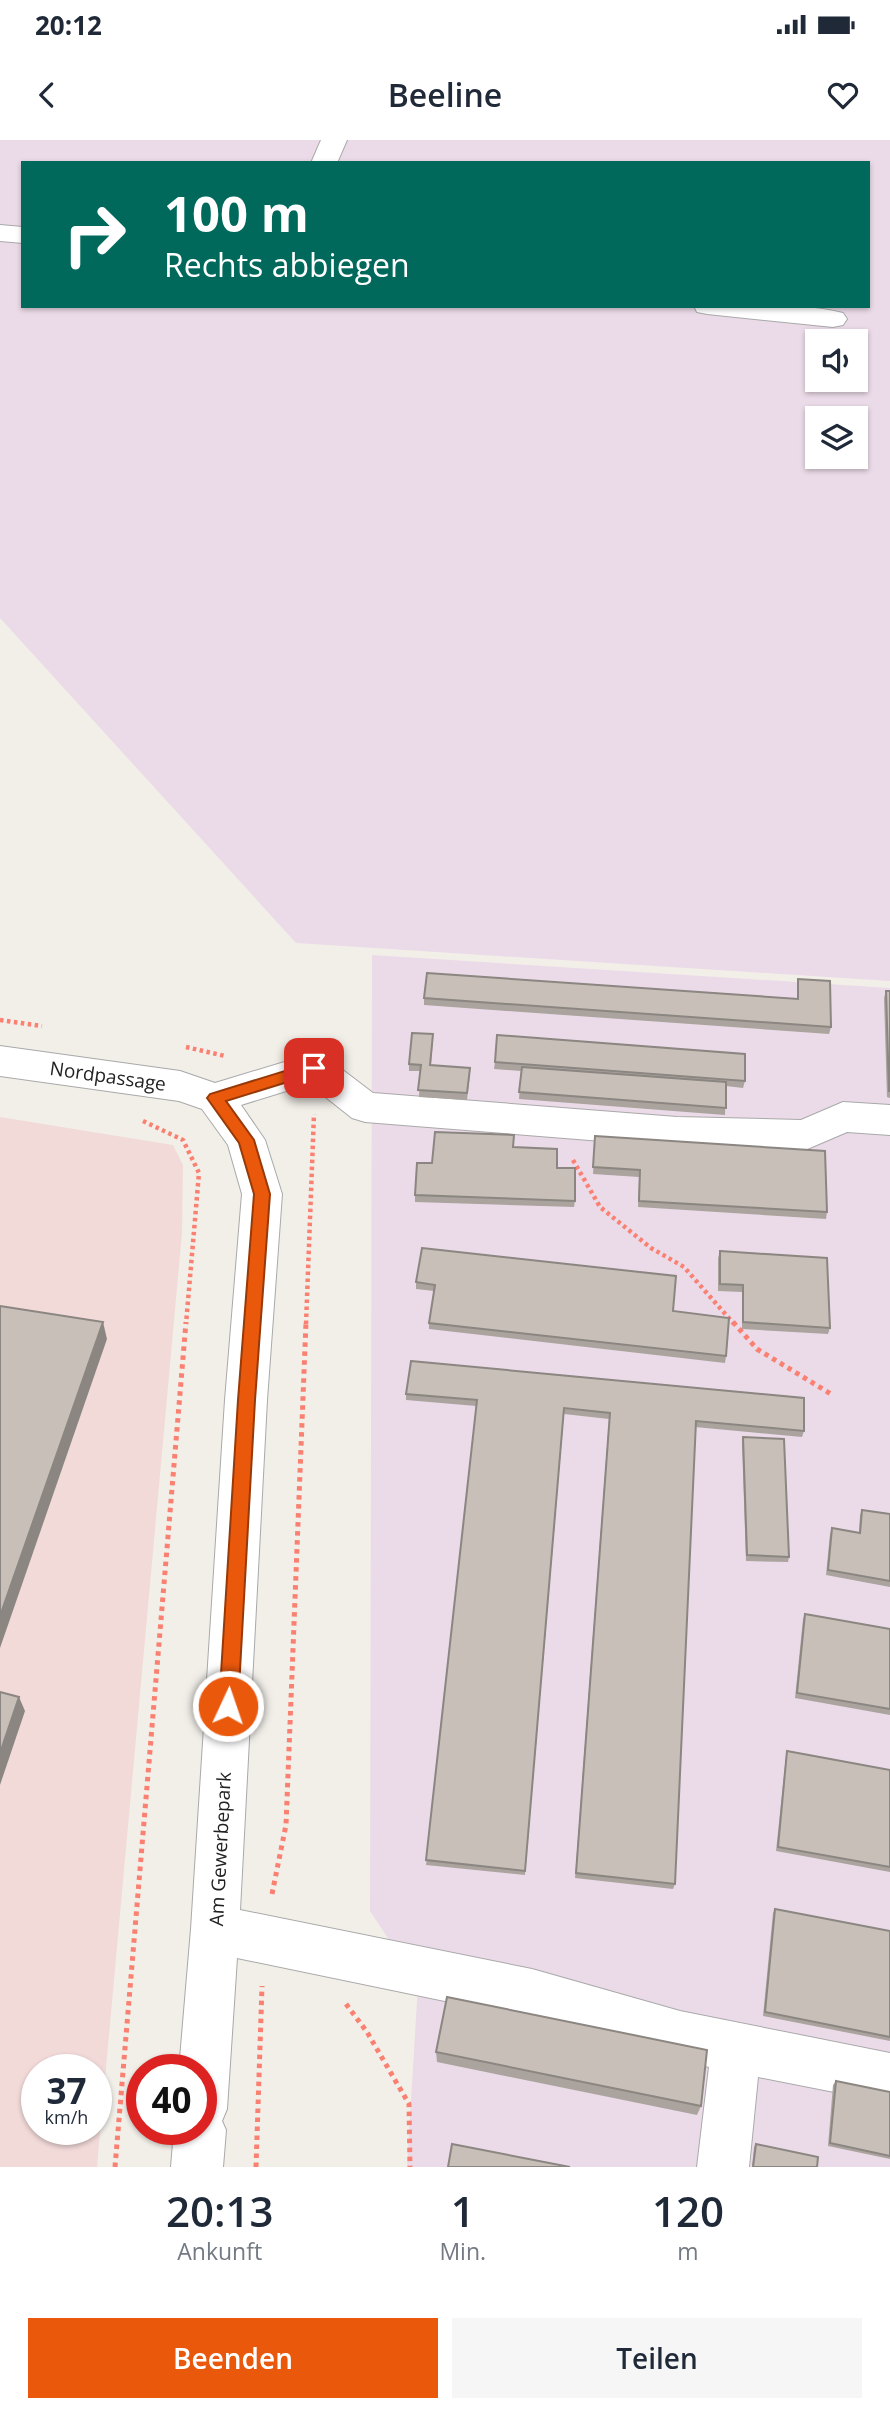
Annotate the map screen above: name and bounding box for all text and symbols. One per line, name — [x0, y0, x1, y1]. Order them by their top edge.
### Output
text: 20:12 — [35, 7, 102, 43]
text: Beeline — [388, 73, 502, 116]
icon: back — [28, 76, 66, 114]
icon: heart — [824, 76, 862, 114]
text: 100 m — [164, 180, 309, 246]
icon: right — [49, 189, 140, 280]
text: Rechts abbiegen — [164, 243, 410, 286]
map controls — [805, 329, 868, 469]
button: sound — [805, 329, 868, 392]
button: layers — [805, 406, 868, 469]
pin — [284, 1038, 344, 1098]
icon: arrive — [295, 1049, 333, 1087]
street label: Nordpassage — [48, 1055, 168, 1097]
position arrow — [191, 1669, 265, 1743]
street label: Am Gewerbepark — [203, 1771, 237, 1927]
speed limit sign: 40 — [126, 2054, 217, 2145]
text: 37 — [46, 2067, 87, 2114]
text: km/h — [45, 2105, 88, 2129]
text: 20:13 — [166, 2182, 274, 2239]
text: 1 — [451, 2182, 475, 2239]
text: 120 — [652, 2182, 724, 2239]
text: Ankunft — [177, 2235, 262, 2267]
text: Min. — [439, 2235, 486, 2267]
text: m — [677, 2235, 699, 2267]
button: Beenden — [28, 2318, 438, 2398]
button: Teilen — [452, 2318, 862, 2398]

